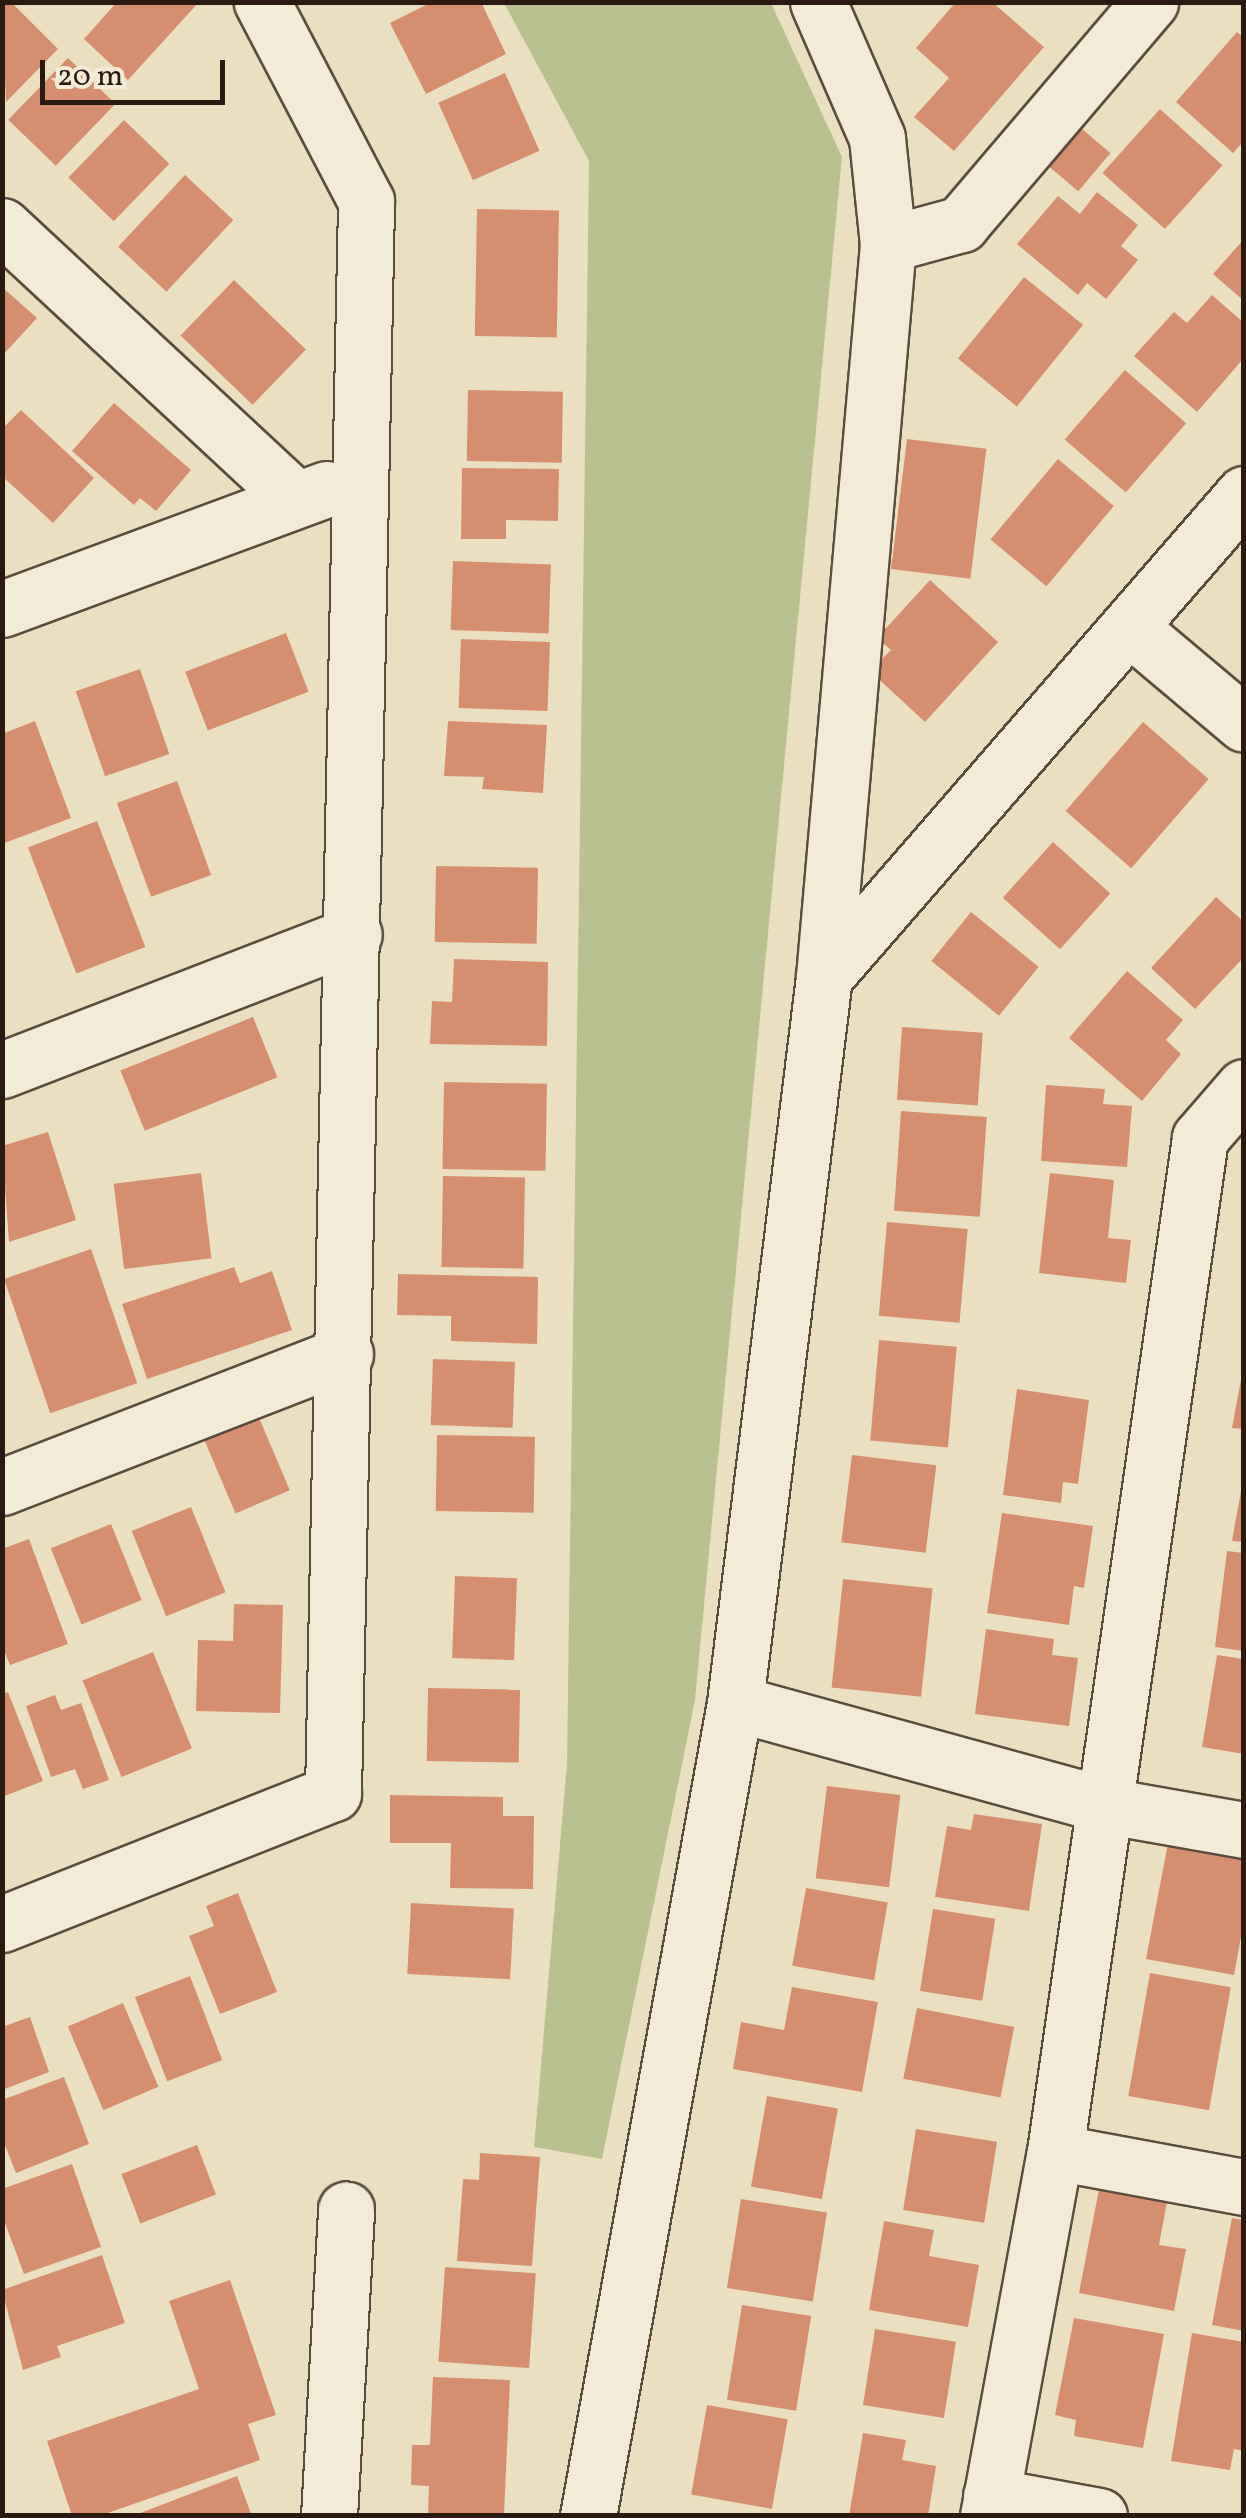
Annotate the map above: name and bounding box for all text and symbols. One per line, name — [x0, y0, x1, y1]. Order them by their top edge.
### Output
scale bar — [45, 40, 230, 102]
text: 20 m — [57, 56, 123, 98]

